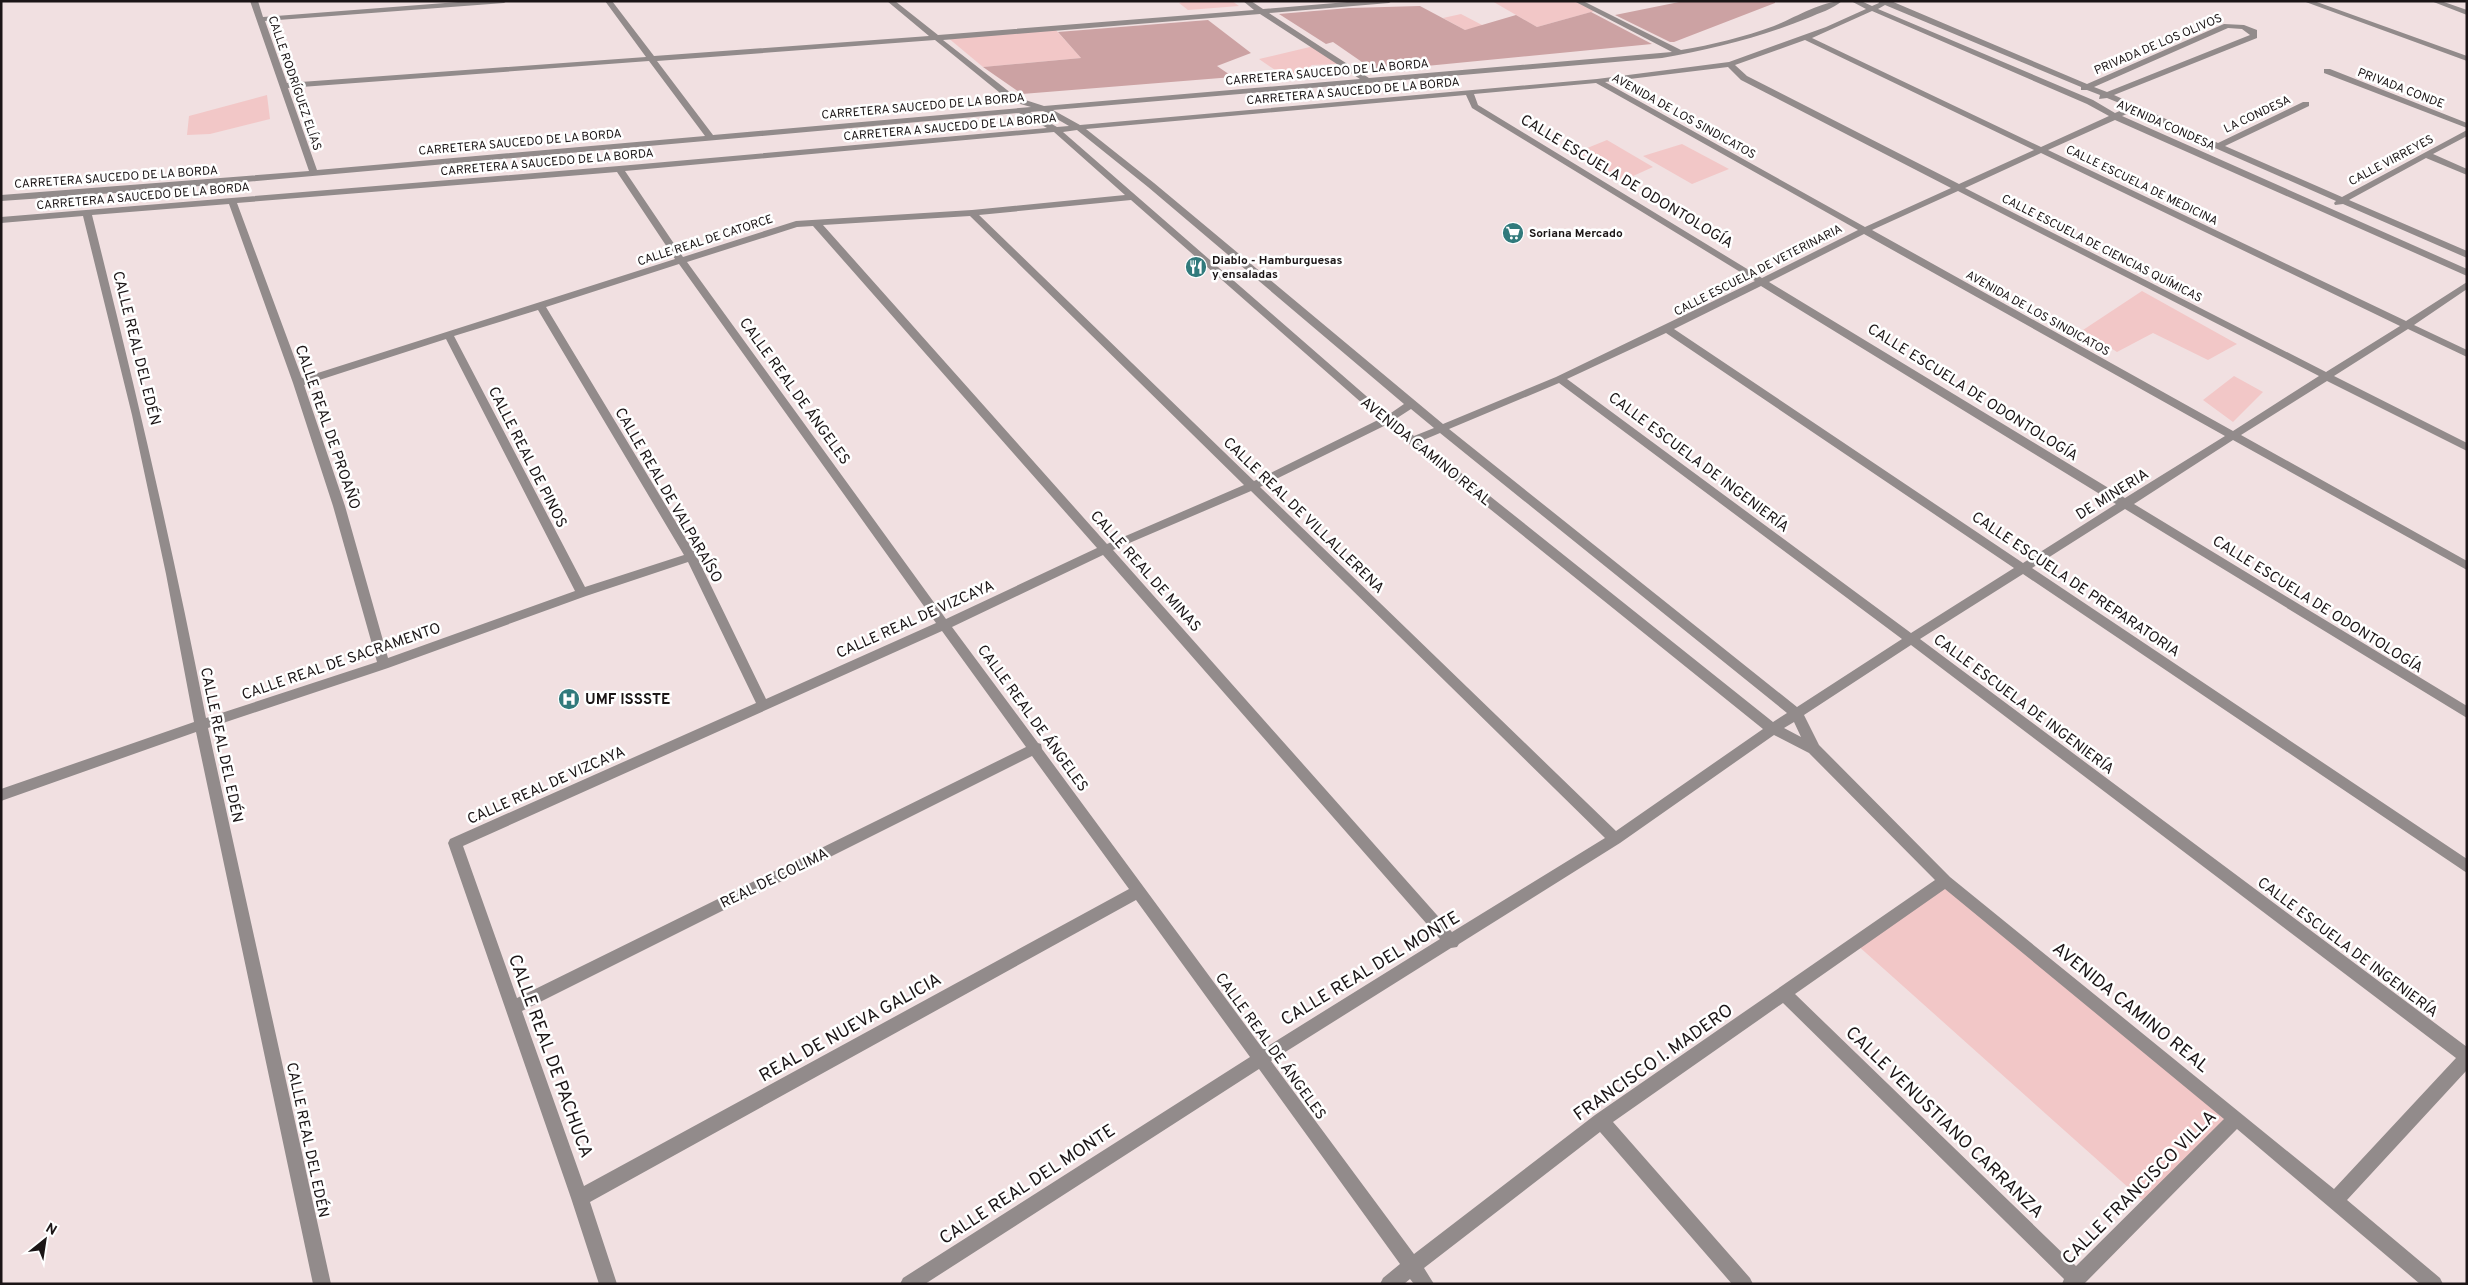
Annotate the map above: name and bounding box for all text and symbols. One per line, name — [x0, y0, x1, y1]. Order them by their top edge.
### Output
street label: PRIVADA DE LOS OLIVOS — [2092, 11, 2225, 79]
street label: CALLE RODRÍGUEZ ELÍAS — [263, 14, 325, 153]
street label: CARRETERA SAUCEDO DE LA BORDA — [1225, 56, 1429, 90]
street label: PRIVADA CONDE — [2355, 65, 2446, 113]
street label: AVENIDA DE LOS SINDICATOS — [1609, 70, 1758, 163]
street label: CARRETERA A SAUCEDO DE LA BORDA — [1246, 75, 1460, 109]
street label: CARRETERA SAUCEDO DE LA BORDA — [821, 90, 1025, 124]
street label: LA CONDESA — [2221, 92, 2294, 137]
street label: AVENIDA CONDESA — [2114, 97, 2218, 155]
street label: CALLE ESCUELA DE ODONTOLOGÍA — [1516, 110, 1737, 254]
street label: CARRETERA A SAUCEDO DE LA BORDA — [843, 111, 1057, 145]
street label: CARRETERA SAUCEDO DE LA BORDA — [418, 126, 622, 160]
street label: CALLE VIRREYES — [2346, 132, 2437, 190]
street label: CALLE ESCUELA DE MEDICINA — [2063, 142, 2220, 230]
street label: CARRETERA A SAUCEDO DE LA BORDA — [440, 146, 654, 180]
street label: CARRETERA SAUCEDO DE LA BORDA — [14, 163, 218, 193]
street label: CARRETERA A SAUCEDO DE LA BORDA — [36, 180, 250, 214]
street label: CALLE ESCUELA DE CIENCIAS QUÍMICAS — [1999, 191, 2205, 307]
street label: CALLE REAL DE CATORCE — [636, 211, 775, 270]
supermarket icon: Soriana Mercado — [1501, 221, 1525, 245]
street label: CALLE ESCUELA DE VETERINARIA — [1672, 221, 1845, 320]
place label: Soriana Mercado — [1529, 226, 1623, 242]
place label: Diablo - Hamburguesas y ensaladas — [1212, 253, 1342, 283]
restaurant icon: Diablo - Hamburguesas y ensaladas — [1184, 255, 1208, 279]
street label: AVENIDA DE LOS SINDICATOS — [1963, 267, 2112, 360]
street label: CALLE REAL DEL EDÉN — [107, 269, 165, 427]
street label: CALLE REAL DE ÁNGELES — [734, 314, 854, 469]
street label: CALLE ESCUELA DE ODONTOLOGÍA — [1863, 319, 2082, 466]
street label: CALLE REAL DE PROAÑO — [289, 342, 365, 512]
street label: CALLE REAL DE PINOS — [483, 384, 571, 531]
street label: CALLE ESCUELA DE INGENIERÍA — [1604, 388, 1793, 537]
street label: AVENIDA CAMINO REAL — [1356, 394, 1494, 511]
street label: CALLE REAL DE VALPARAÍSO — [610, 404, 727, 587]
street label: CALLE REAL DE VILLALLERENA — [1218, 434, 1388, 598]
street label: DE MINERIA — [2073, 465, 2153, 525]
street label: CALLE REAL DE MINAS — [1085, 507, 1205, 637]
street label: CALLE ESCUELA DE PREPARATORIA — [1967, 508, 2183, 662]
street label: CALLE ESCUELA DE ODONTOLOGÍA — [2208, 531, 2427, 678]
street label: CALLE REAL DE VIZCAYA — [834, 577, 997, 664]
street label: CALLE REAL DE SACRAMENTO — [239, 619, 444, 705]
street label: CALLE ESCUELA DE INGENIERÍA — [1929, 630, 2118, 779]
street label: CALLE REAL DE ÁNGELES — [972, 641, 1092, 796]
street label: CALLE REAL DEL EDÉN — [195, 666, 247, 825]
hospital icon: UMF ISSSTE — [557, 687, 581, 711]
place label: UMF ISSSTE — [585, 691, 670, 710]
street label: CALLE REAL DE VIZCAYA — [465, 743, 628, 830]
street label: REAL DE COLIMA — [717, 845, 832, 914]
street label: CALLE ESCUELA DE INGENIERÍA — [2253, 873, 2442, 1022]
street label: CALLE REAL DEL MONTE — [1277, 907, 1465, 1032]
street label: AVENIDA CAMINO REAL — [2047, 938, 2213, 1078]
street label: CALLE REAL DE PACHUCA — [502, 952, 597, 1161]
street label: REAL DE NUEVA GALICIA — [756, 969, 946, 1088]
street label: CALLE REAL DE ÁNGELES — [1210, 969, 1330, 1124]
street label: FRANCISCO I. MADERO — [1570, 999, 1738, 1127]
street label: CALLE VENUSTIANO CARRANZA — [1840, 1022, 2048, 1224]
street label: CALLE REAL DEL EDÉN — [281, 1061, 333, 1220]
street label: CALLE FRANCISCO VILLA — [2058, 1106, 2222, 1270]
street label: CALLE REAL DEL MONTE — [936, 1120, 1120, 1251]
north arrow — [20, 1215, 70, 1265]
text: N — [42, 1220, 59, 1240]

